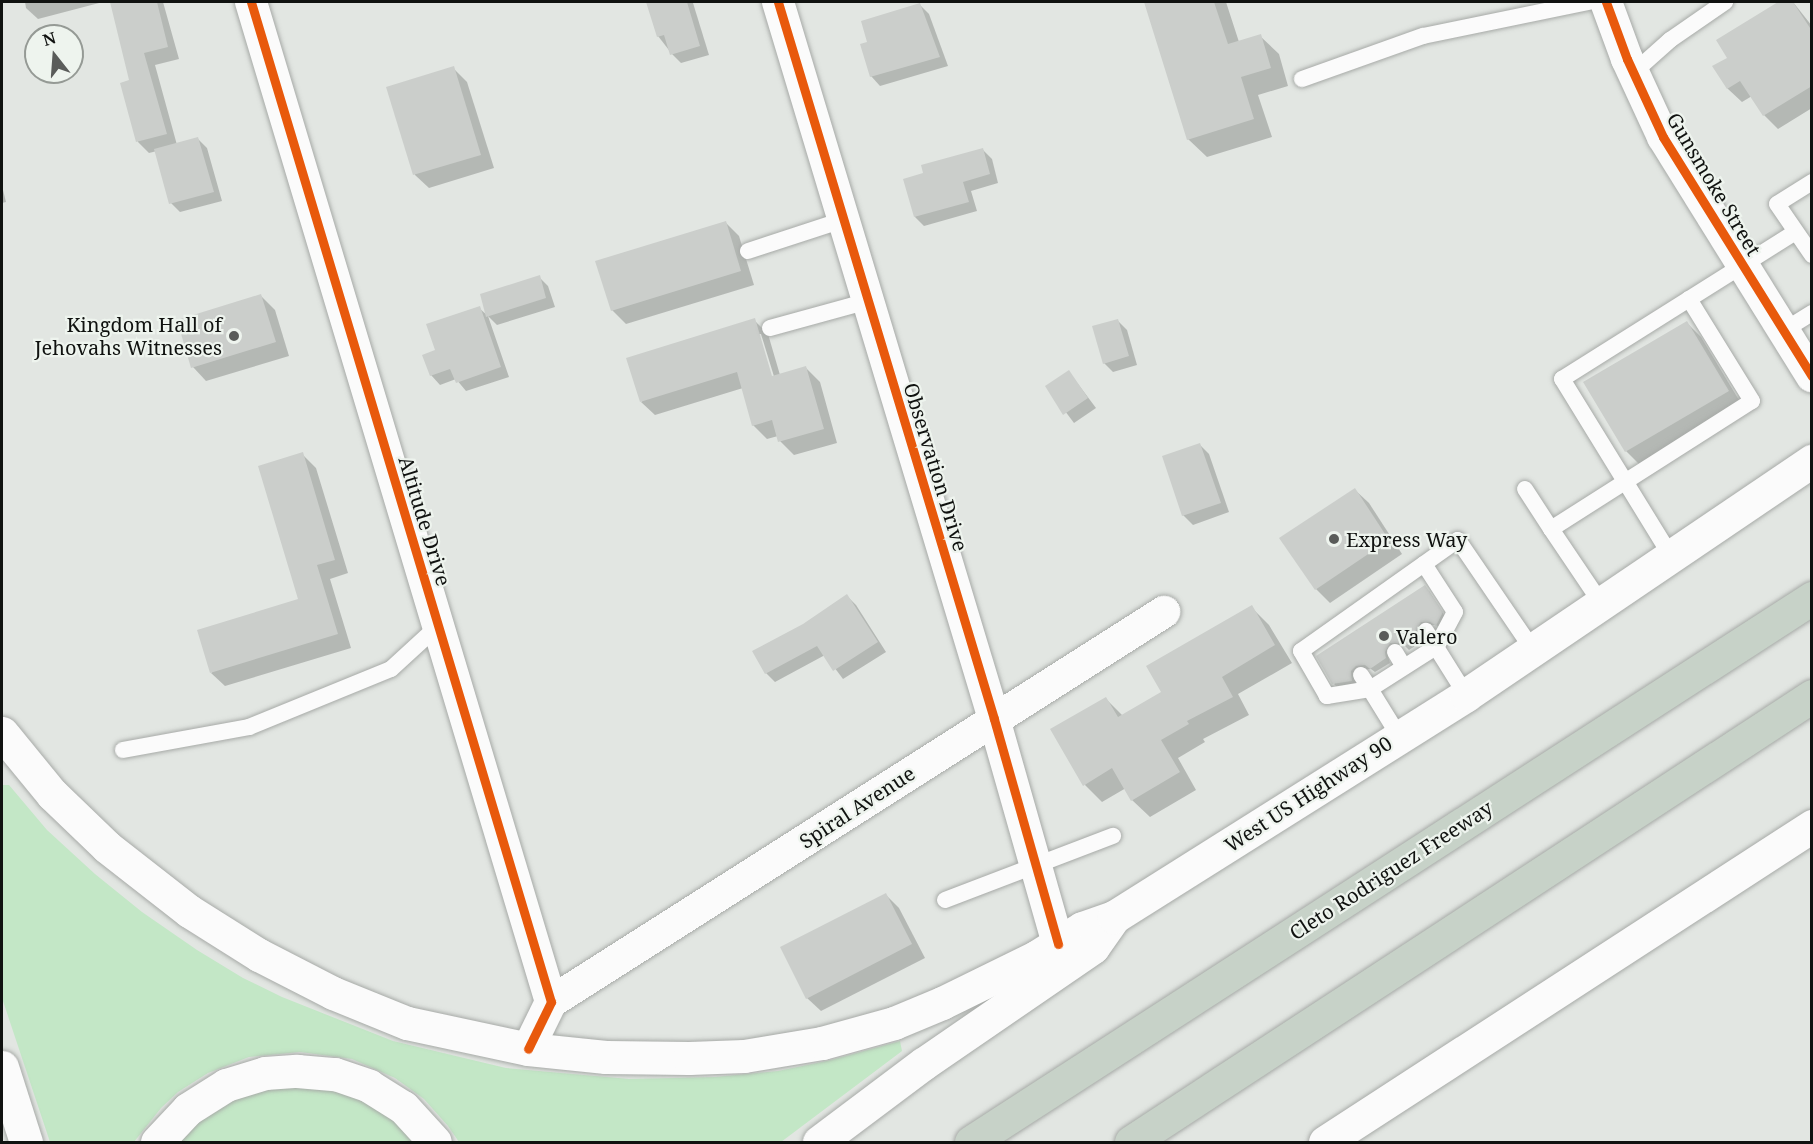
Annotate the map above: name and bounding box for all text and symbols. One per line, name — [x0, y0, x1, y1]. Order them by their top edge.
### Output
north arrow — [24, 24, 84, 84]
text: N — [40, 26, 59, 51]
street label: Gunsmoke Street — [1662, 108, 1766, 260]
place label: Kingdom Hall of Jehovahs Witnesses — [34, 312, 222, 359]
marker: Kingdom Hall of Jehovahs Witnesses — [227, 329, 241, 343]
street label: Observation Drive — [899, 380, 973, 554]
street label: Altitude Drive — [394, 453, 456, 589]
place label: Express Way — [1346, 527, 1467, 551]
marker: Express Way — [1327, 532, 1341, 546]
place label: Valero — [1396, 624, 1457, 648]
marker: Valero — [1377, 629, 1391, 643]
street label: West US Highway 90 — [1220, 731, 1396, 857]
street label: Spiral Avenue — [795, 761, 919, 853]
street label: Cleto Rodriguez Freeway — [1285, 795, 1497, 945]

